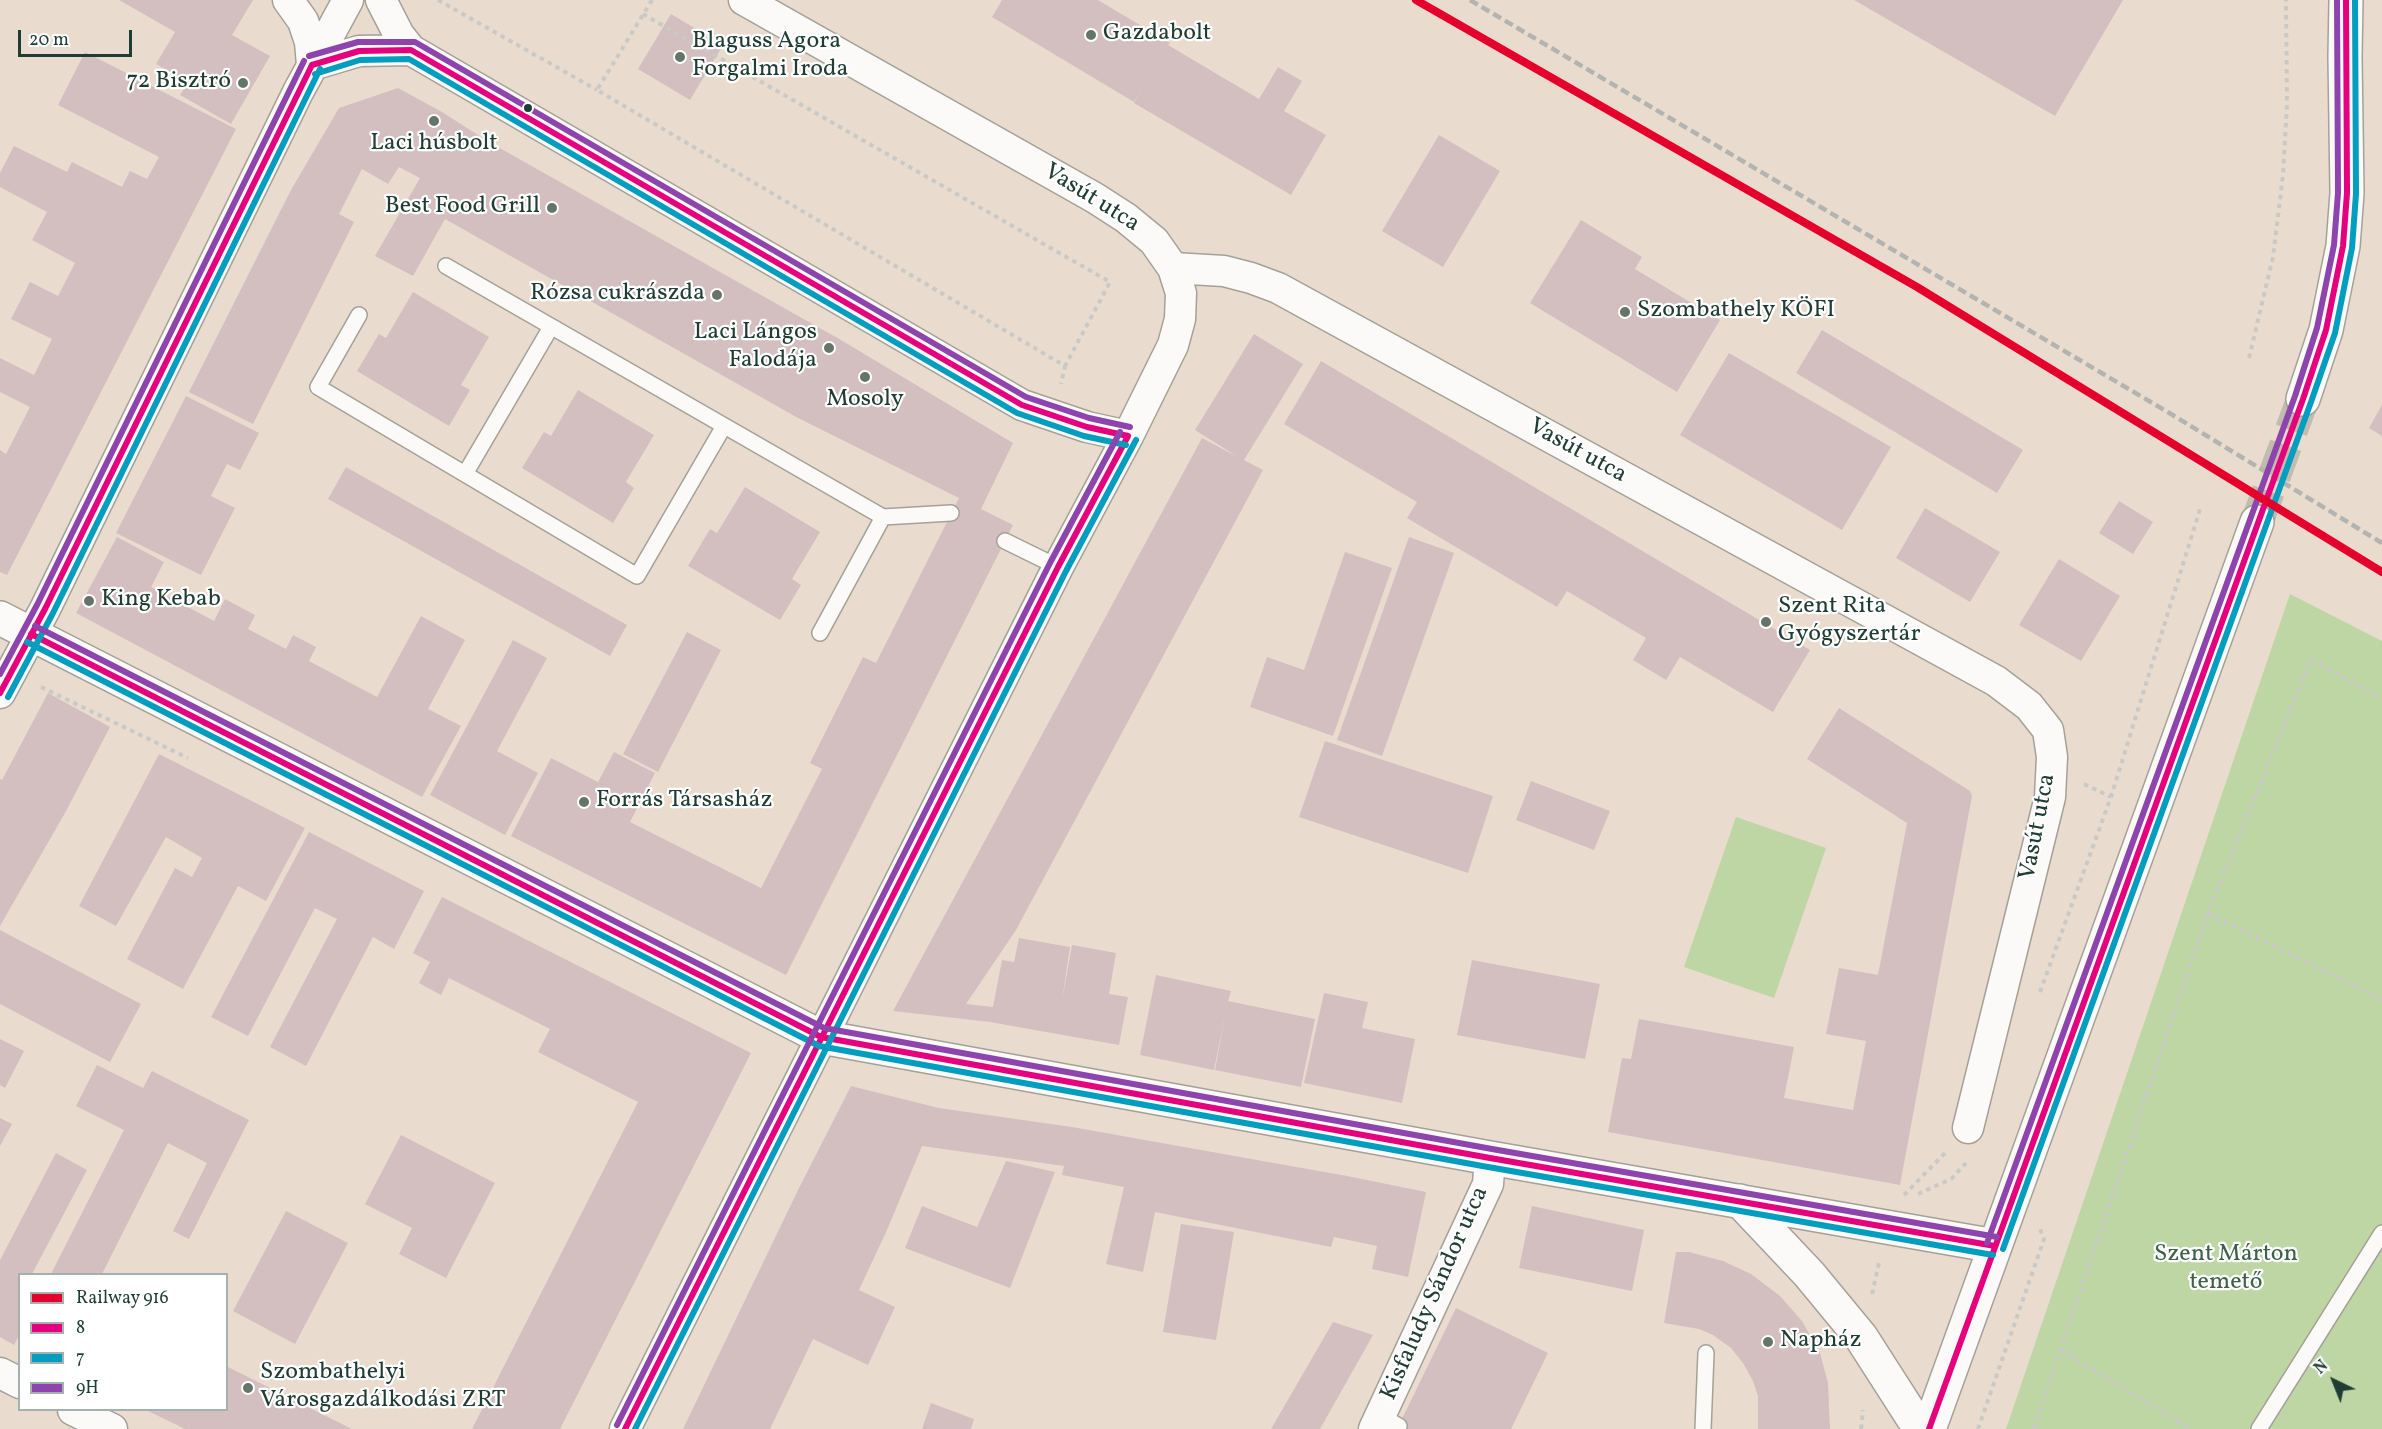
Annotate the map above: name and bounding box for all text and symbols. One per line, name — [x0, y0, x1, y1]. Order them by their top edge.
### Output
scale bar — [21, 18, 135, 56]
place label: Gazdabolt — [1103, 21, 1211, 49]
text: 20 m — [29, 28, 69, 53]
marker: Gazdabolt — [1084, 28, 1098, 42]
place label: Blaguss Agora Forgalmi Iroda — [692, 29, 849, 85]
marker: Blaguss Agora Forgalmi Iroda — [673, 50, 687, 64]
place label: 72 Bisztró — [126, 69, 231, 97]
marker: 72 Bisztró — [236, 76, 250, 90]
unlabelled marker — [522, 102, 534, 114]
marker: Laci húsbolt — [427, 114, 441, 128]
place label: Laci húsbolt — [370, 131, 498, 159]
street label: Vasút utca — [1038, 158, 1144, 240]
place label: Best Food Grill — [385, 194, 540, 222]
marker: Best Food Grill — [545, 201, 559, 215]
place label: Rózsa cukrászda — [530, 281, 705, 309]
marker: Rózsa cukrászda — [710, 288, 724, 302]
place label: Szombathely KÖFI — [1637, 298, 1835, 326]
marker: Szombathely KÖFI — [1618, 305, 1632, 319]
place label: Laci Lángos Falodája — [694, 320, 817, 376]
marker: Laci Lángos Falodája — [822, 341, 836, 355]
marker: Mosoly — [858, 370, 872, 384]
place label: Mosoly — [826, 387, 904, 415]
street label: Vasút utca — [1523, 413, 1631, 491]
place label: King Kebab — [101, 587, 221, 615]
marker: King Kebab — [82, 594, 96, 608]
place label: Szent Rita Gyógyszertár — [1778, 594, 1920, 650]
marker: Szent Rita Gyógyszertár — [1759, 615, 1773, 629]
street label: Vasút utca — [2015, 771, 2063, 883]
place label: Forrás Társasház — [596, 788, 773, 816]
marker: Forrás Társasház — [577, 795, 591, 809]
street label: Kisfaludy Sándor utca — [1376, 1183, 1496, 1405]
park label: Szent Márton temető — [2154, 1242, 2298, 1298]
legend — [18, 1273, 228, 1411]
text: Railway 916 — [76, 1286, 169, 1311]
text: 8 — [76, 1316, 85, 1341]
place label: Napház — [1780, 1328, 1862, 1356]
marker: Napház — [1761, 1335, 1775, 1349]
text: 7 — [76, 1346, 85, 1371]
north arrow — [2304, 1351, 2364, 1411]
text: N — [2310, 1356, 2333, 1380]
place label: Szombathelyi Városgazdálkodási ZRT — [260, 1360, 505, 1416]
text: 9H — [76, 1376, 99, 1401]
marker: Szombathelyi Városgazdálkodási ZRT — [241, 1381, 255, 1395]

